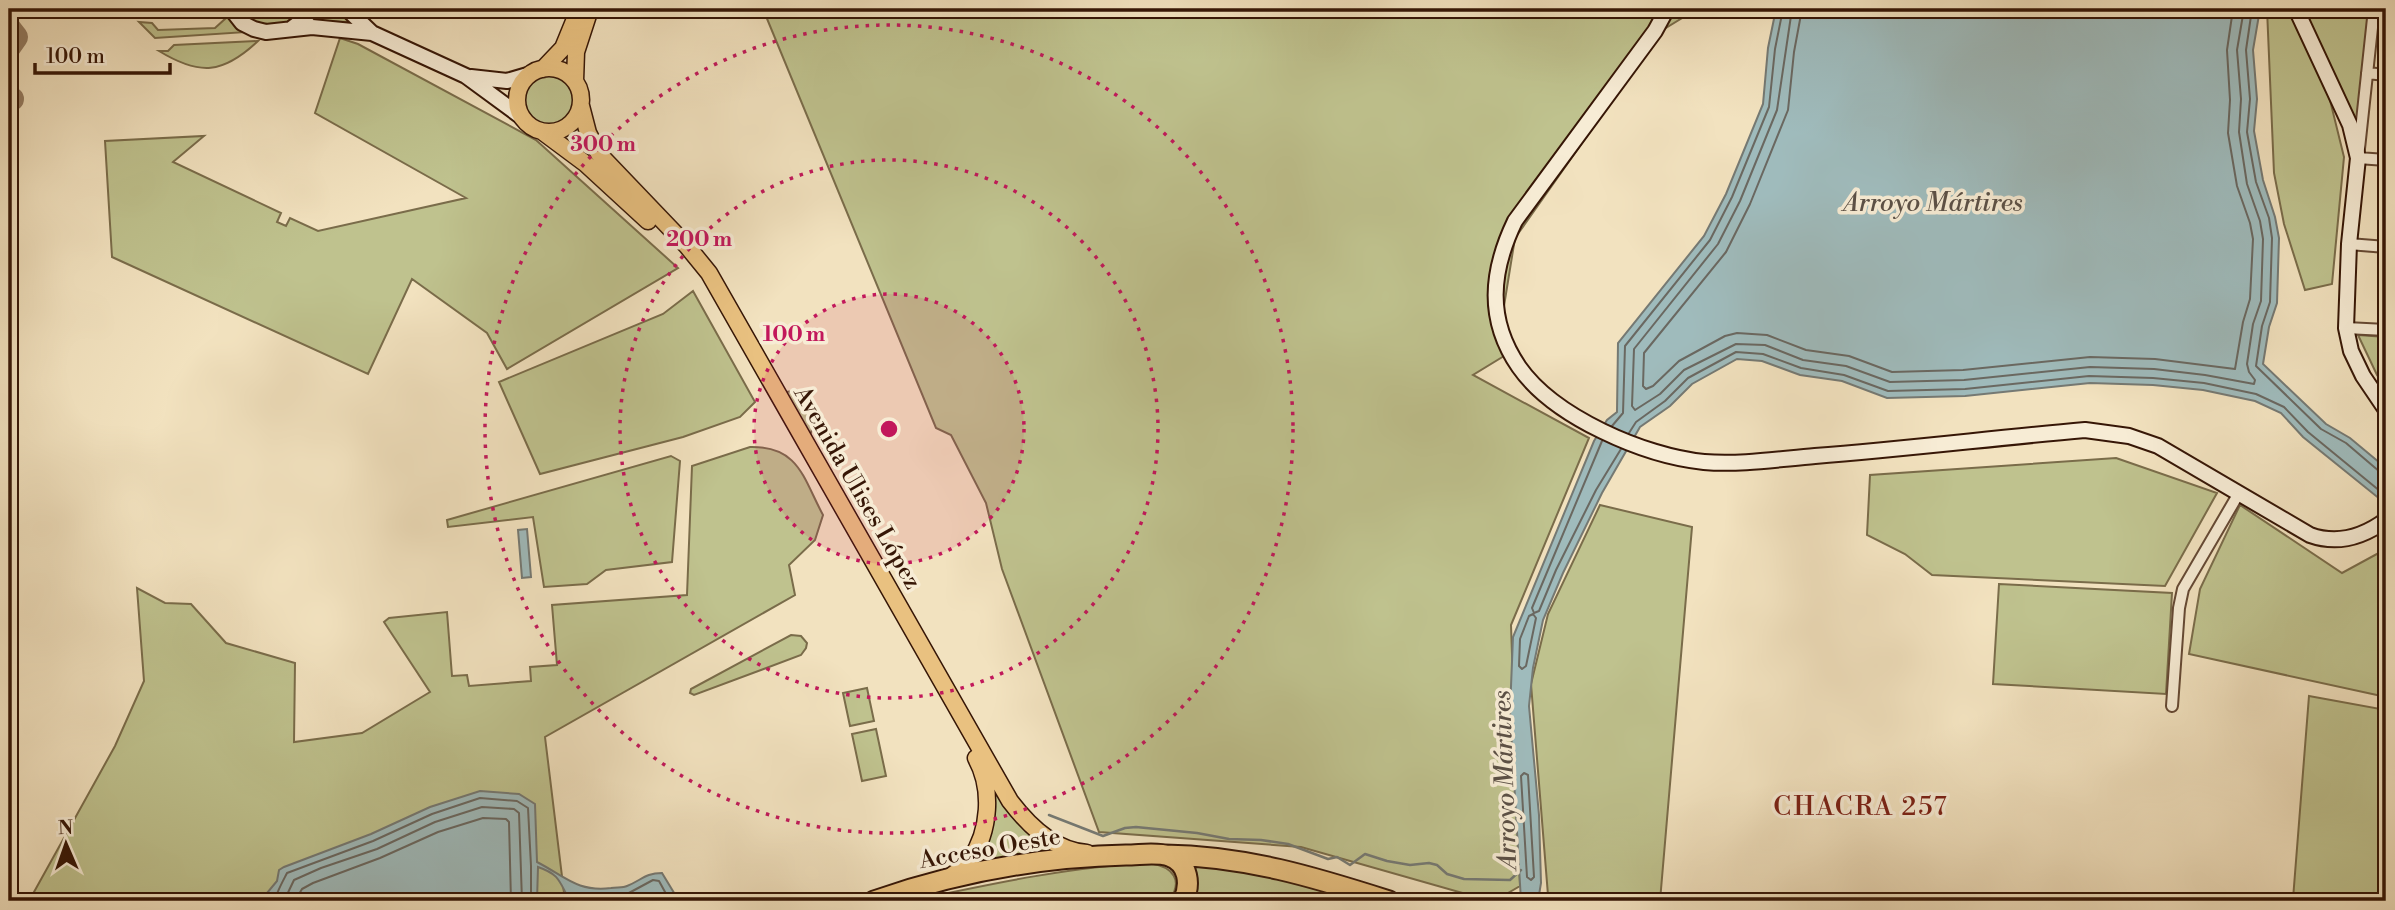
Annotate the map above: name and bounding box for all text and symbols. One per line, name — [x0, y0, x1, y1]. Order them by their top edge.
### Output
scale bar — [35, 32, 170, 76]
text: 100 m — [46, 44, 105, 70]
text: 300 m — [570, 132, 636, 158]
water label: Arroyo Mártires — [1840, 187, 2023, 219]
text: 200 m — [666, 227, 732, 253]
text: 100 m — [763, 322, 825, 348]
street label: Avenida Ulises López — [786, 380, 927, 595]
centre of rings — [877, 417, 901, 441]
water label: Arroyo Mártires — [1486, 690, 1524, 873]
district label: CHACRA 257 — [1773, 791, 1949, 823]
north arrow — [32, 808, 102, 878]
text: N — [58, 816, 73, 840]
street label: Acceso Oeste — [916, 822, 1063, 876]

